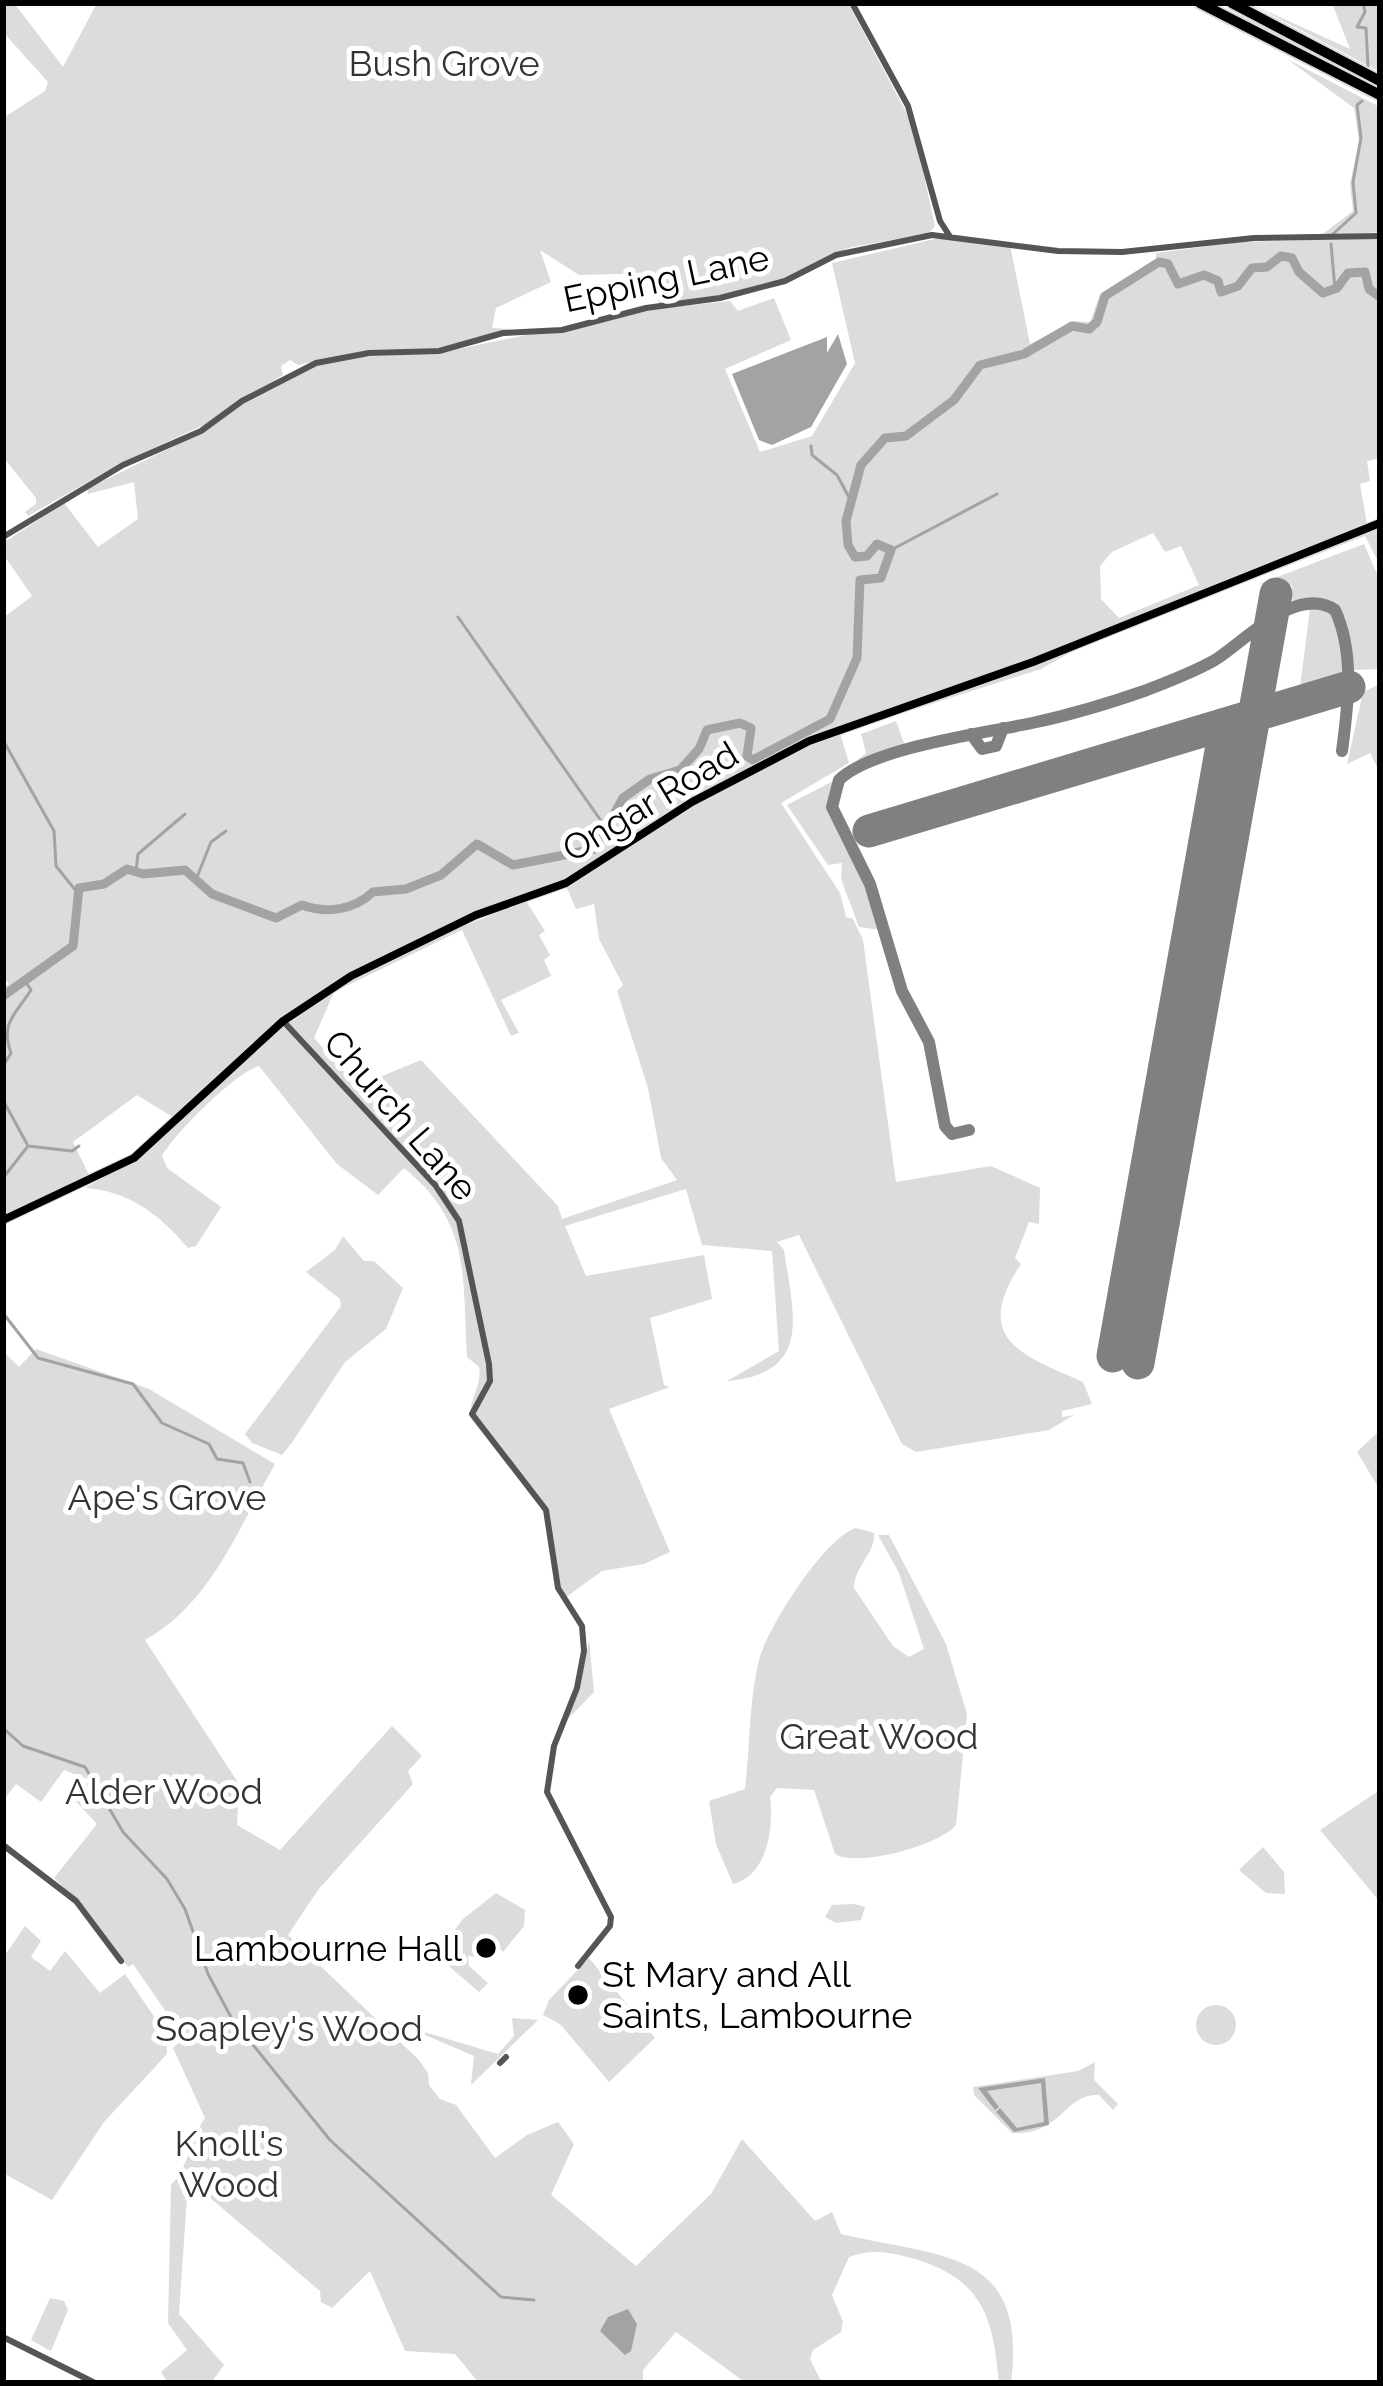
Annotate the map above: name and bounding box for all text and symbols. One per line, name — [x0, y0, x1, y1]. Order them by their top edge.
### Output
park label: Bush Grove — [348, 42, 540, 84]
street label: Epping Lane — [559, 236, 773, 320]
street label: Ongar Road — [555, 732, 745, 870]
street label: Church Lane — [316, 1021, 486, 1209]
park label: Ape's Grove — [68, 1476, 266, 1518]
park label: Great Wood — [780, 1715, 978, 1757]
park label: Alder Wood — [65, 1770, 263, 1812]
place label: Lambourne Hall — [194, 1927, 462, 1969]
marker: Lambourne Hall — [473, 1935, 499, 1961]
place label: St Mary and All Saints, Lambourne — [602, 1953, 912, 2036]
marker: St Mary and All Saints, Lambourne — [565, 1982, 591, 2008]
park label: Soapley's Wood — [155, 2007, 423, 2049]
park label: Knoll's Wood — [175, 2122, 283, 2205]

